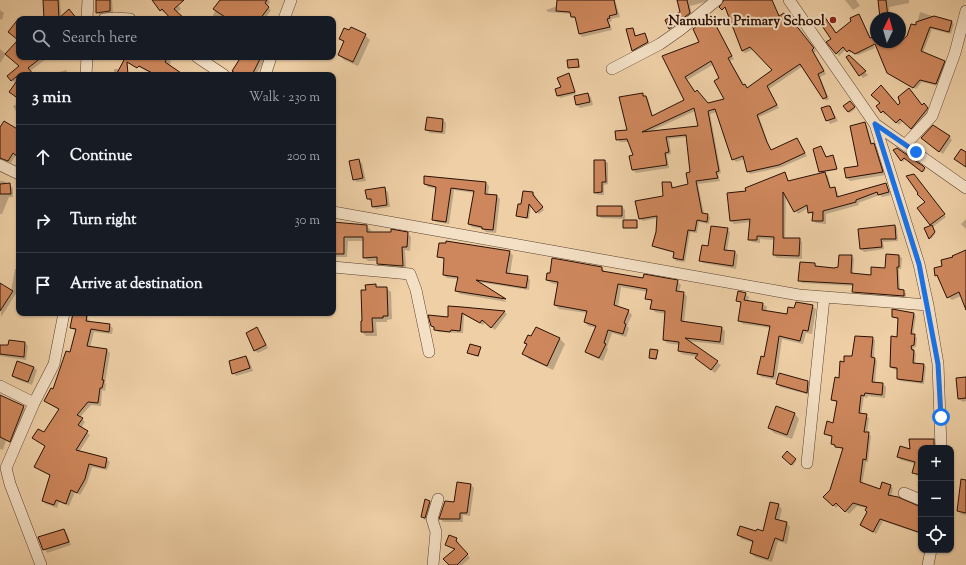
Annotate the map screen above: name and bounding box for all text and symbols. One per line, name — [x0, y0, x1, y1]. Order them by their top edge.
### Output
place label: Namubiru Primary School — [668, 12, 825, 32]
north arrow — [870, 12, 906, 48]
marker: Namubiru Primary School — [828, 15, 838, 25]
search box — [16, 16, 336, 60]
icon: search — [30, 27, 52, 49]
text: Search here — [62, 28, 137, 49]
text: 3 min — [32, 86, 71, 110]
text: Walk · 230 m — [249, 89, 320, 107]
route end — [907, 143, 925, 161]
icon: ahead — [32, 146, 54, 168]
text: Continue — [70, 146, 132, 167]
text: 200 m — [287, 148, 320, 166]
icon: right — [32, 210, 54, 232]
text: Turn right — [70, 210, 136, 231]
text: 30 m — [294, 212, 320, 230]
icon: arrive — [32, 274, 54, 296]
text: Arrive at destination — [70, 274, 203, 295]
route start — [932, 408, 950, 426]
map controls — [918, 445, 954, 553]
button: + — [918, 445, 954, 481]
button: − — [918, 481, 954, 517]
button: locate — [918, 517, 954, 553]

